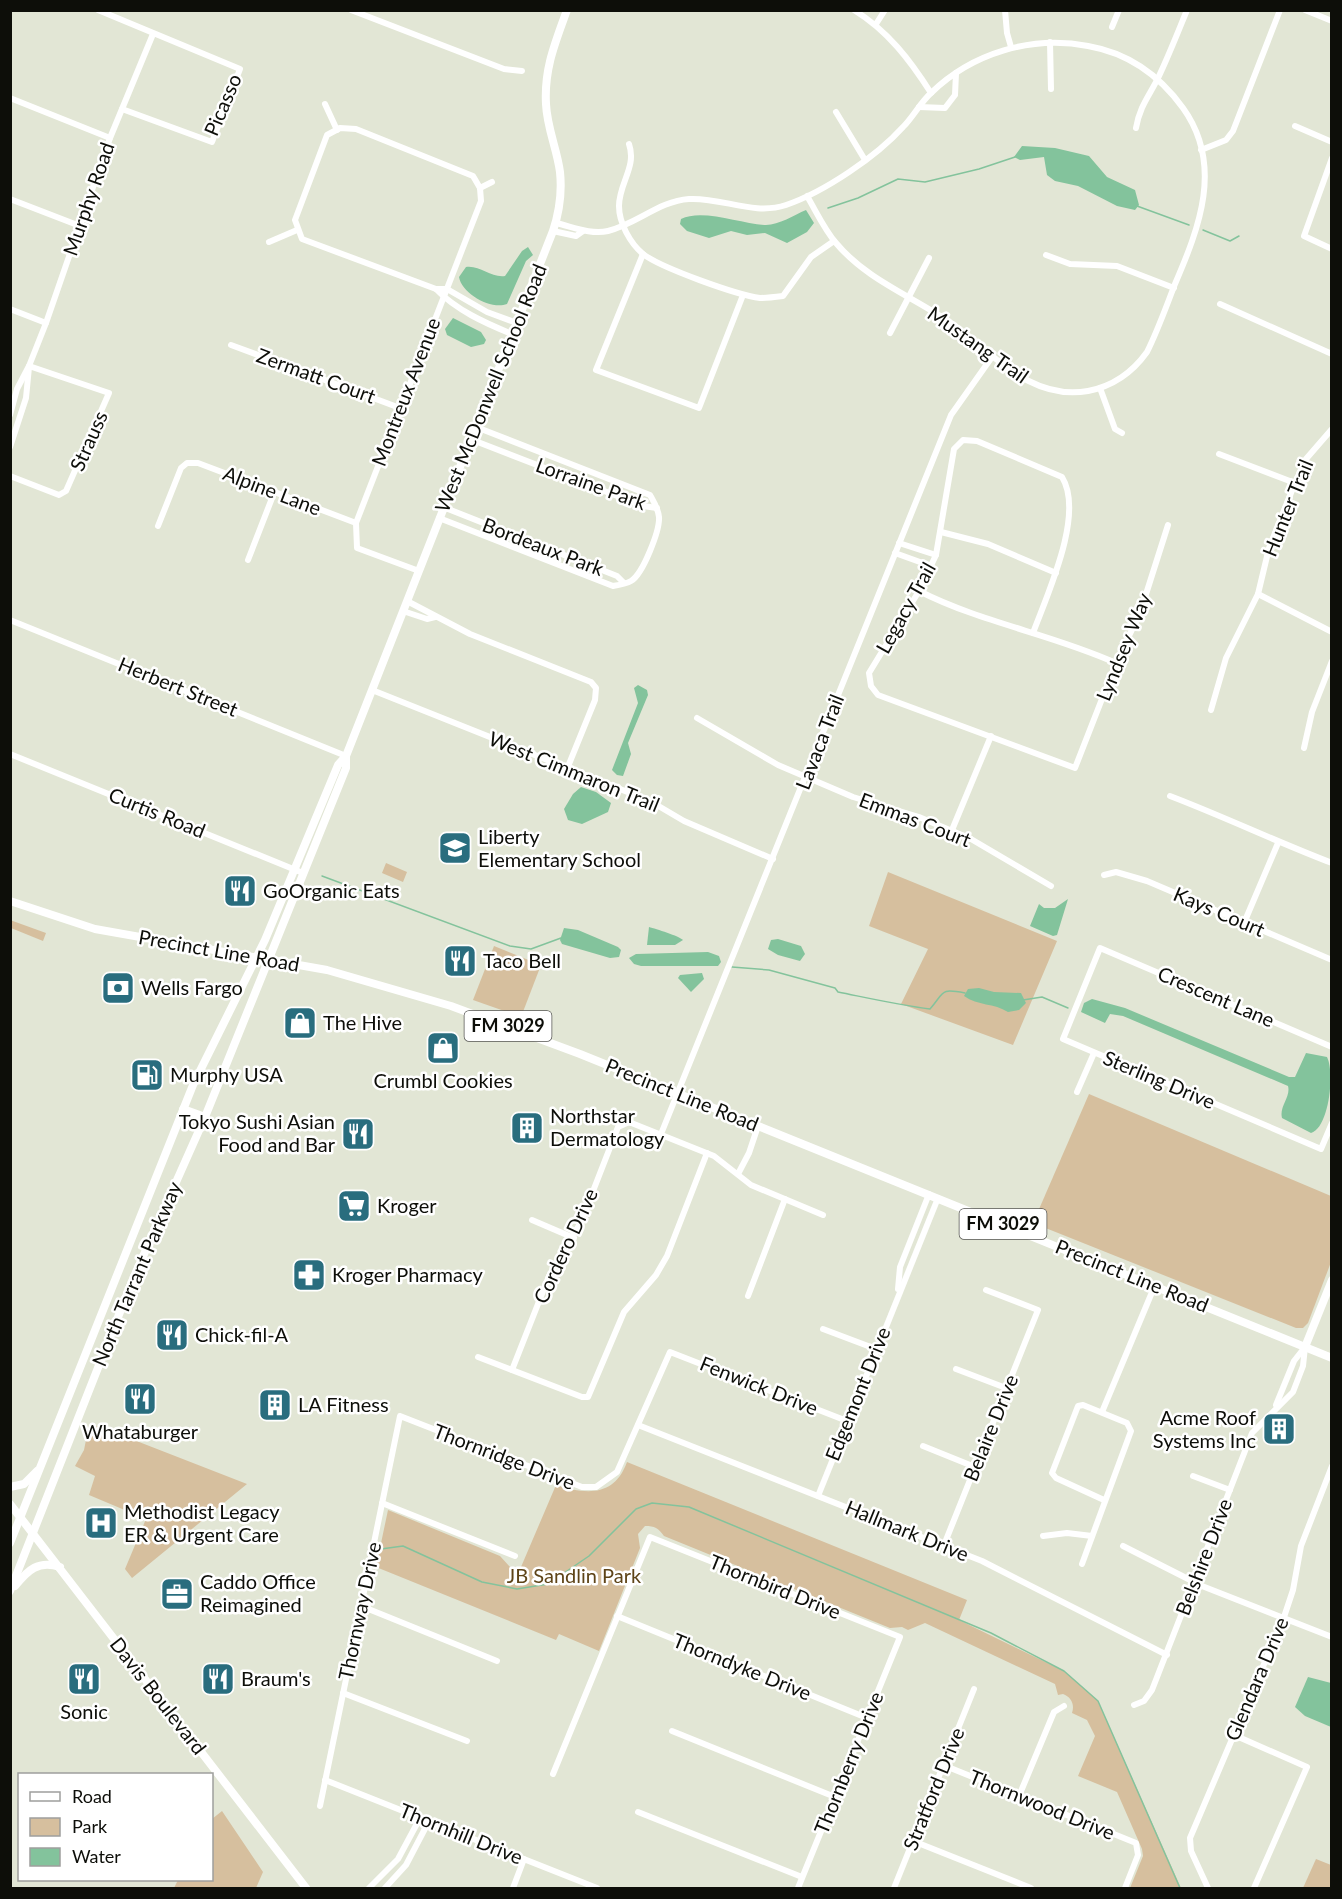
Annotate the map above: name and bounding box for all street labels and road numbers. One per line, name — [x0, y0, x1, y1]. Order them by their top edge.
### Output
street label: Picasso — [198, 70, 246, 139]
street label: Murphy Road — [57, 139, 119, 258]
street label: West McDonwell School Road — [429, 260, 551, 515]
street label: Mustang Trail — [924, 301, 1034, 388]
street label: Montreux Avenue — [366, 314, 444, 469]
street label: Zermatt Court — [254, 342, 379, 408]
street label: Strauss — [64, 407, 112, 474]
street label: Lorraine Park — [533, 452, 651, 514]
street label: Hunter Trail — [1257, 456, 1317, 560]
street label: Alpine Lane — [220, 460, 325, 520]
street label: Bordeaux Park — [479, 512, 608, 581]
street label: Legacy Trail — [870, 558, 940, 657]
street label: Lyndsey Way — [1091, 589, 1156, 704]
street label: Herbert Street — [115, 651, 242, 721]
street label: Lavaca Trail — [790, 691, 848, 793]
street label: West Cimmaron Trail — [485, 726, 663, 816]
street label: Curtis Road — [106, 782, 209, 842]
street label: Emmas Court — [856, 787, 975, 851]
street label: Kays Court — [1170, 881, 1269, 941]
street label: Precinct Line Road — [137, 924, 301, 976]
street label: Crescent Lane — [1154, 961, 1278, 1031]
road number: FM 3029 — [464, 1011, 552, 1041]
street label: Sterling Drive — [1100, 1045, 1219, 1113]
street label: Precinct Line Road — [602, 1052, 762, 1136]
street label: North Tarrant Parkway — [86, 1177, 186, 1370]
street label: Cordero Drive — [528, 1184, 602, 1307]
road number: FM 3029 — [960, 1209, 1046, 1239]
street label: Precinct Line Road — [1052, 1233, 1212, 1317]
street label: Edgemont Drive — [819, 1323, 895, 1464]
street label: Fenwick Drive — [697, 1351, 822, 1420]
street label: Belaire Drive — [958, 1371, 1022, 1485]
street label: Thornridge Drive — [430, 1418, 578, 1494]
street label: Hallmark Drive — [842, 1494, 973, 1566]
street label: Belshire Drive — [1170, 1495, 1236, 1618]
street label: Thornway Drive — [333, 1540, 385, 1682]
street label: Thornbird Drive — [706, 1549, 845, 1623]
street label: Glendara Drive — [1219, 1613, 1293, 1744]
street label: Thorndyke Drive — [670, 1627, 815, 1705]
street label: Davis Boulevard — [106, 1632, 212, 1759]
street label: Thornberry Drive — [809, 1688, 888, 1837]
street label: Stratford Drive — [898, 1724, 969, 1853]
street label: Thornwood Drive — [966, 1764, 1119, 1844]
street label: Thornhill Drive — [396, 1797, 526, 1869]

